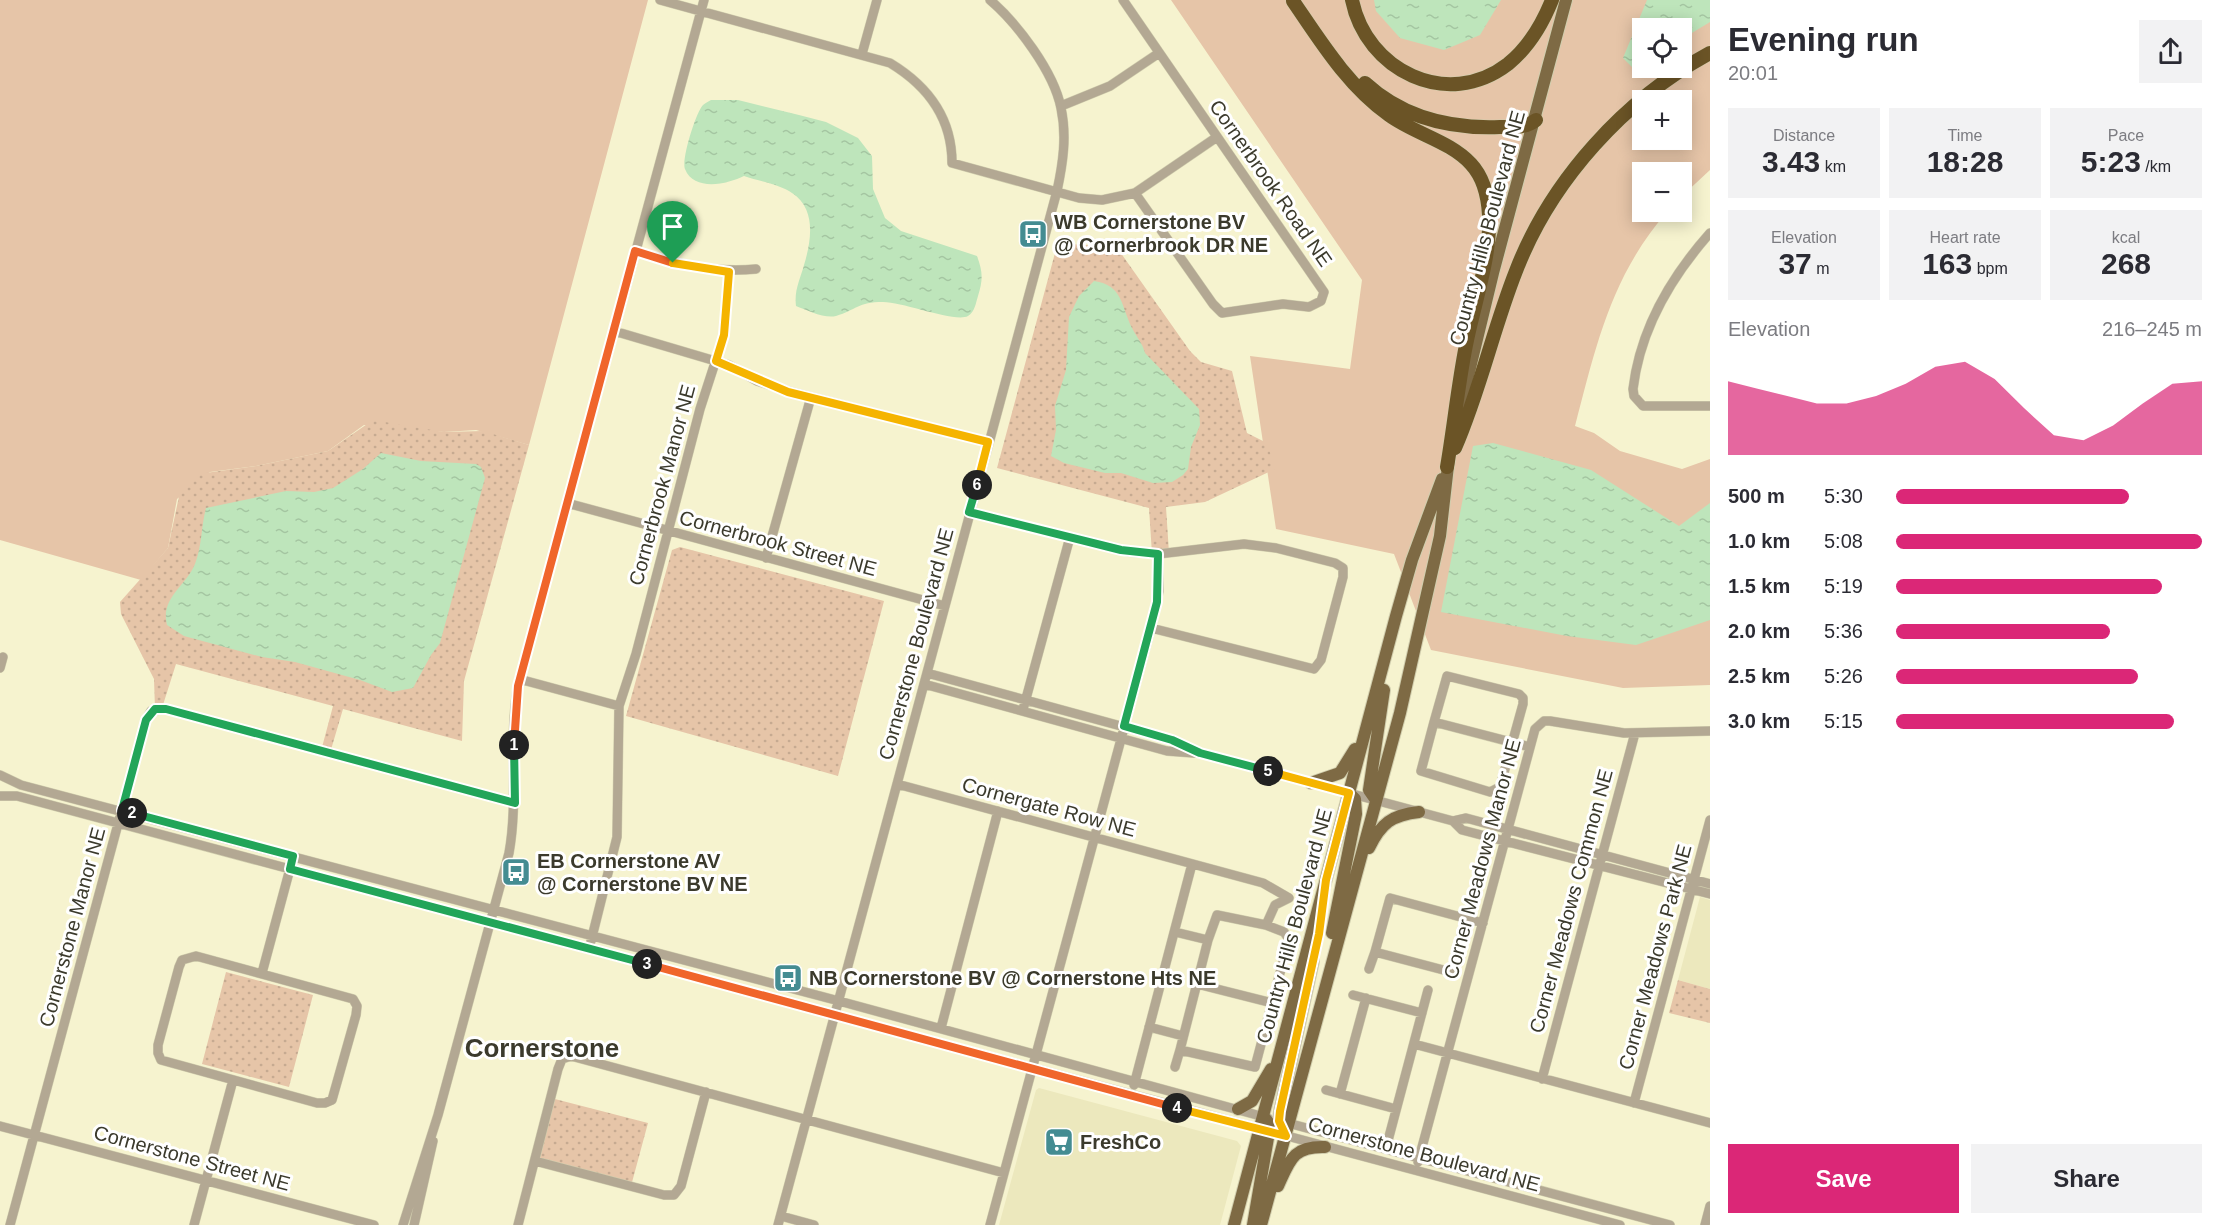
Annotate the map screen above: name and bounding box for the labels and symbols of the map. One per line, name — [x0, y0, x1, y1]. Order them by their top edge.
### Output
street label: Cornerbrook Road NE — [1205, 96, 1337, 270]
street label: Country Hills Boulevard NE — [1445, 108, 1529, 348]
pin — [647, 201, 698, 263]
place label: WB Cornerstone BV @ Cornerbrook DR NE — [1054, 211, 1268, 256]
bus stop icon: WB Cornerstone BV @ Cornerbrook DR NE — [1017, 218, 1049, 250]
street label: Cornerbrook Manor NE — [625, 382, 699, 588]
pin: 6 — [962, 470, 992, 500]
street label: Cornerbrook Street NE — [677, 506, 879, 580]
street label: Cornerstone Boulevard NE — [874, 526, 958, 762]
pin: 1 — [499, 730, 529, 760]
street label: Corner Meadows Manor NE — [1439, 736, 1525, 982]
pin: 5 — [1253, 756, 1283, 786]
street label: Corner Meadows Common NE — [1525, 767, 1617, 1035]
street label: Cornergate Row NE — [960, 773, 1138, 841]
pin: 2 — [117, 798, 147, 828]
street label: Country Hills Boulevard NE — [1252, 806, 1336, 1046]
street label: Cornerstone Manor NE — [35, 825, 109, 1029]
street label: Corner Meadows Park NE — [1614, 842, 1696, 1072]
place label: EB Cornerstone AV @ Cornerstone BV NE — [537, 850, 748, 895]
bus stop icon: EB Cornerstone AV @ Cornerstone BV NE — [500, 856, 532, 888]
pin: 3 — [632, 949, 662, 979]
bus stop icon: NB Cornerstone BV @ Cornerstone Hts NE — [772, 962, 804, 994]
place label: NB Cornerstone BV @ Cornerstone Hts NE — [809, 967, 1216, 989]
district label: Cornerstone — [465, 1033, 619, 1063]
pin: 4 — [1162, 1093, 1192, 1123]
street label: Cornerstone Boulevard NE — [1306, 1112, 1542, 1196]
street label: Cornerstone Street NE — [91, 1121, 293, 1195]
supermarket icon: FreshCo — [1043, 1126, 1075, 1158]
place label: FreshCo — [1080, 1131, 1161, 1153]

